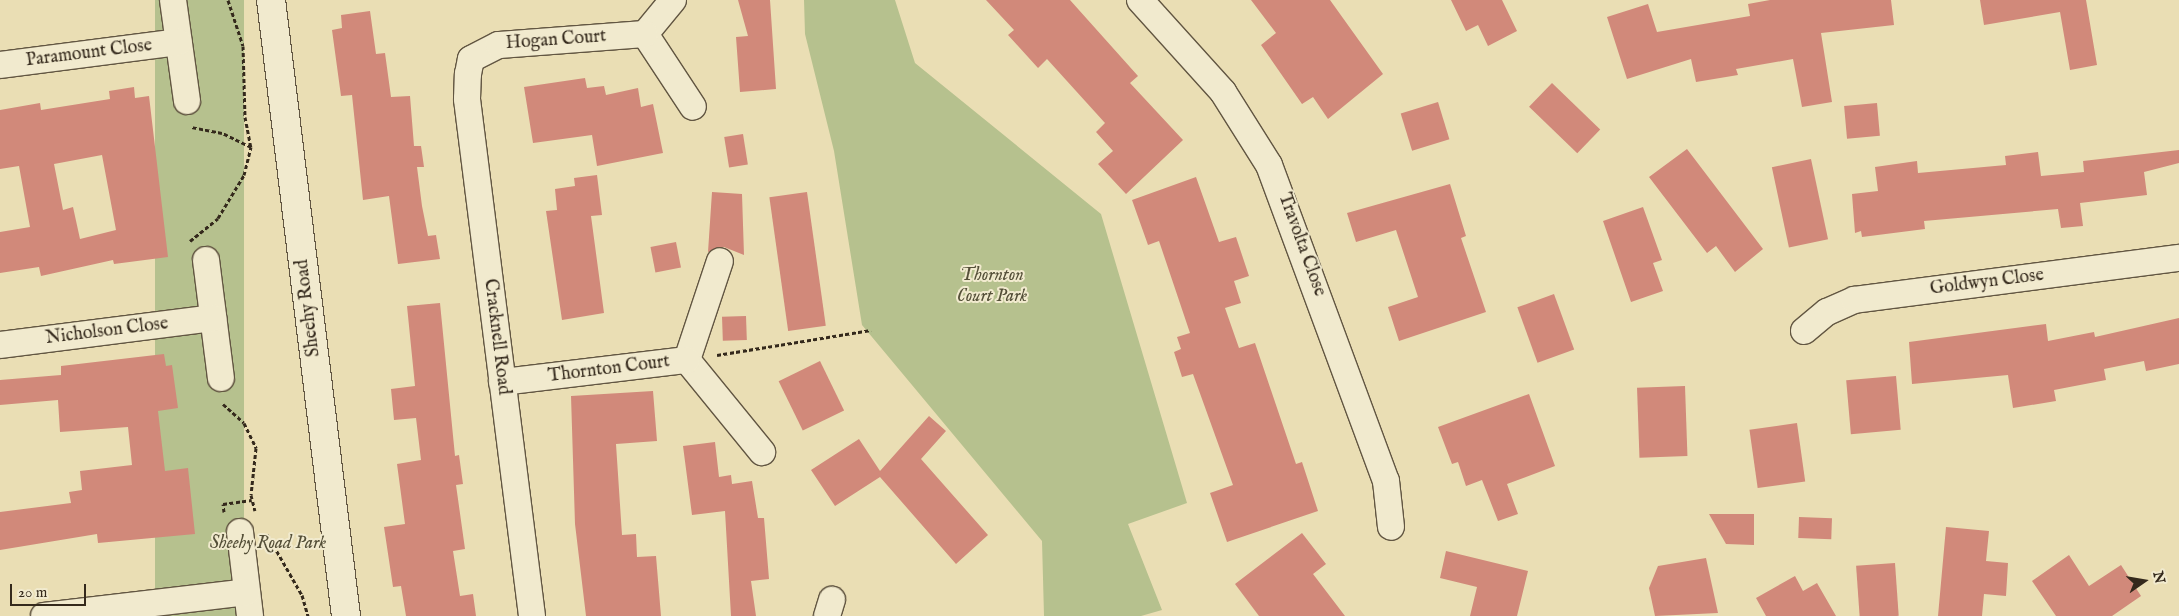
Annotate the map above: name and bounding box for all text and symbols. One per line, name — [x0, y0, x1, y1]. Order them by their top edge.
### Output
street label: Hogan Court — [505, 27, 607, 55]
street label: Paramount Close — [25, 36, 153, 72]
street label: Travolta Close — [1272, 190, 1330, 300]
street label: Sheehy Road — [292, 258, 326, 358]
street label: Goldwyn Close — [1929, 265, 2045, 301]
park label: Thornton Court Park — [957, 266, 1027, 308]
street label: Cracknell Road — [478, 278, 514, 396]
street label: Nicholson Close — [44, 314, 170, 350]
street label: Thornton Court — [547, 352, 671, 388]
park label: Sheehy Road Park — [210, 533, 326, 555]
north arrow — [2119, 556, 2169, 606]
text: N — [2148, 570, 2169, 586]
scale bar — [12, 574, 89, 606]
text: 20 m — [18, 583, 47, 602]

